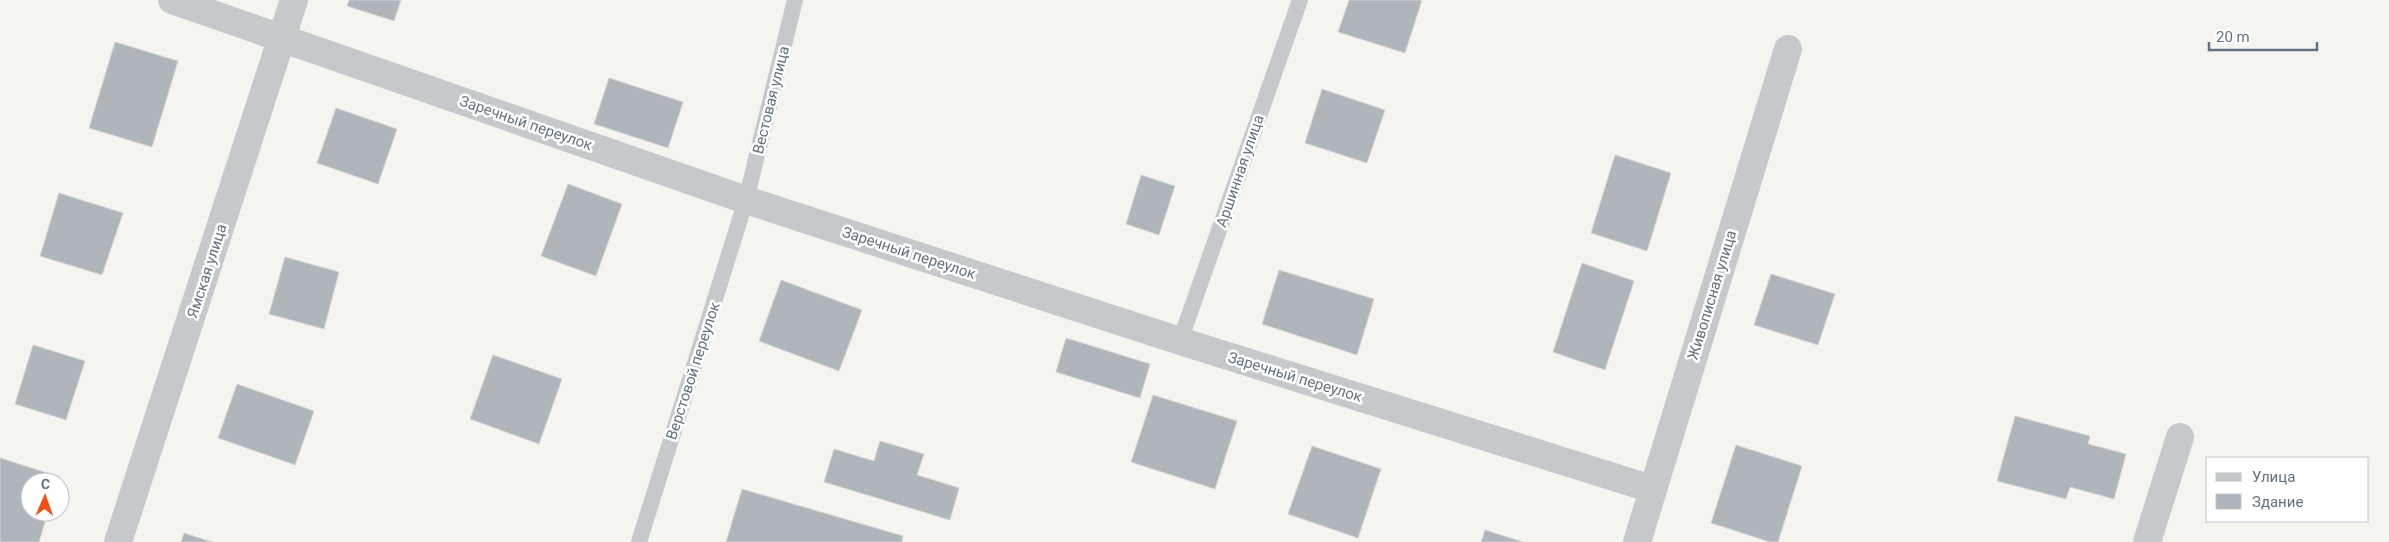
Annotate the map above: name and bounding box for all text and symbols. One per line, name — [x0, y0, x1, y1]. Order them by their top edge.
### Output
scale bar — [2209, 20, 2316, 52]
text: 20 m — [2216, 28, 2250, 46]
street label: Вестовая улица — [749, 44, 793, 156]
street label: Заречный переулок — [457, 92, 595, 154]
street label: Аршинная улица — [1212, 112, 1268, 230]
street label: Ямская улица — [183, 222, 231, 320]
street label: Заречный переулок — [840, 223, 978, 283]
street label: Живописная улица — [1684, 228, 1740, 362]
street label: Верстовой переулок — [662, 300, 724, 442]
street label: Заречный переулок — [1226, 348, 1364, 406]
legend — [2206, 457, 2369, 522]
text: Улица — [2252, 468, 2295, 486]
north arrow — [20, 472, 70, 522]
text: С — [41, 476, 50, 492]
text: Здание — [2252, 493, 2303, 511]

